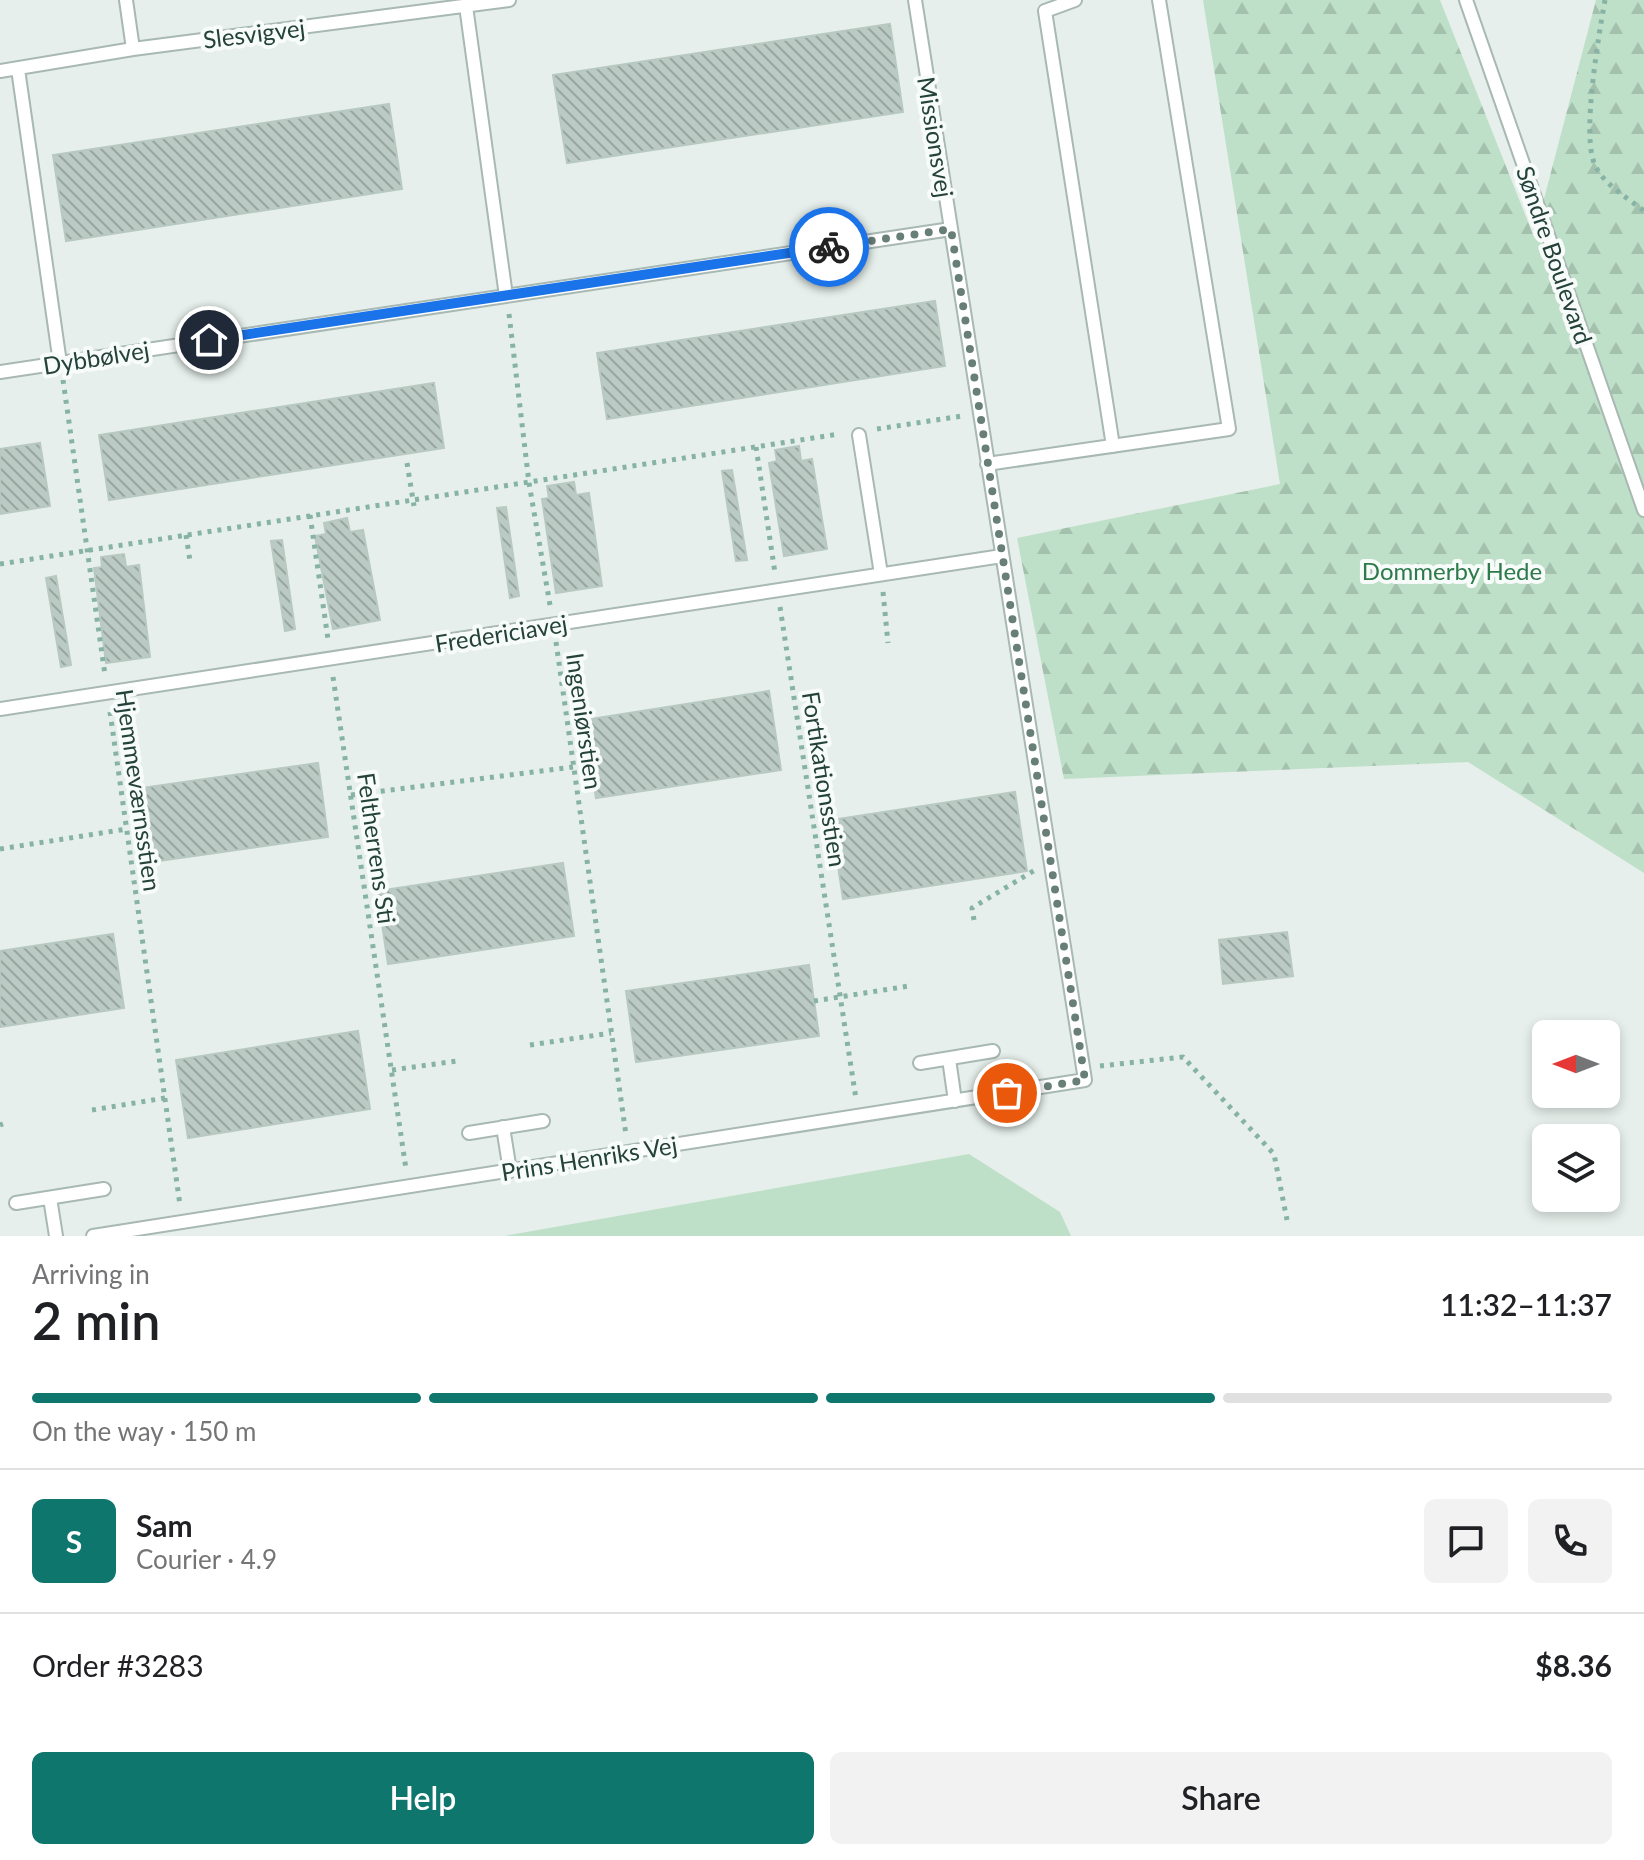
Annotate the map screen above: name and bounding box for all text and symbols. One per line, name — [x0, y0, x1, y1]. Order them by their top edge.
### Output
street label: Slesvigvej — [201, 12, 307, 54]
street label: Missionsvej — [912, 74, 960, 200]
street label: Søndre Boulevard — [1511, 162, 1599, 348]
courier — [789, 207, 869, 287]
icon: bike — [807, 225, 851, 269]
pin — [175, 306, 243, 374]
icon: home — [187, 318, 231, 362]
street label: Dybbølvej — [41, 334, 151, 380]
park label: Dommerby Hede — [1362, 556, 1542, 585]
street label: Fredericiavej — [433, 608, 569, 658]
street label: Ingeniørstien — [561, 651, 609, 791]
street label: Hjemmeværnsstien — [110, 687, 168, 893]
street label: Fortikationsstien — [797, 689, 853, 869]
street label: Feltherrens Sti — [352, 771, 402, 925]
north arrow — [1532, 1020, 1620, 1108]
map controls — [1532, 1020, 1620, 1212]
pin — [973, 1059, 1041, 1127]
icon: bag — [985, 1071, 1029, 1115]
button: layers — [1532, 1124, 1620, 1212]
street label: Prins Henriks Vej — [499, 1130, 679, 1186]
text: Arriving in — [32, 1258, 150, 1290]
text: 11:32–11:37 — [1440, 1286, 1612, 1322]
text: 2 min — [32, 1289, 160, 1351]
text: On the way · 150 m — [32, 1415, 256, 1447]
button: chat — [1424, 1499, 1508, 1583]
button: phone — [1528, 1499, 1612, 1583]
text: Sam — [136, 1507, 193, 1543]
text: S — [66, 1523, 82, 1559]
text: Courier · 4.9 — [136, 1543, 277, 1575]
text: Order #3283 — [32, 1647, 204, 1683]
text: $8.36 — [1535, 1647, 1612, 1683]
button: Help — [32, 1752, 814, 1844]
button: Share — [830, 1752, 1612, 1844]

